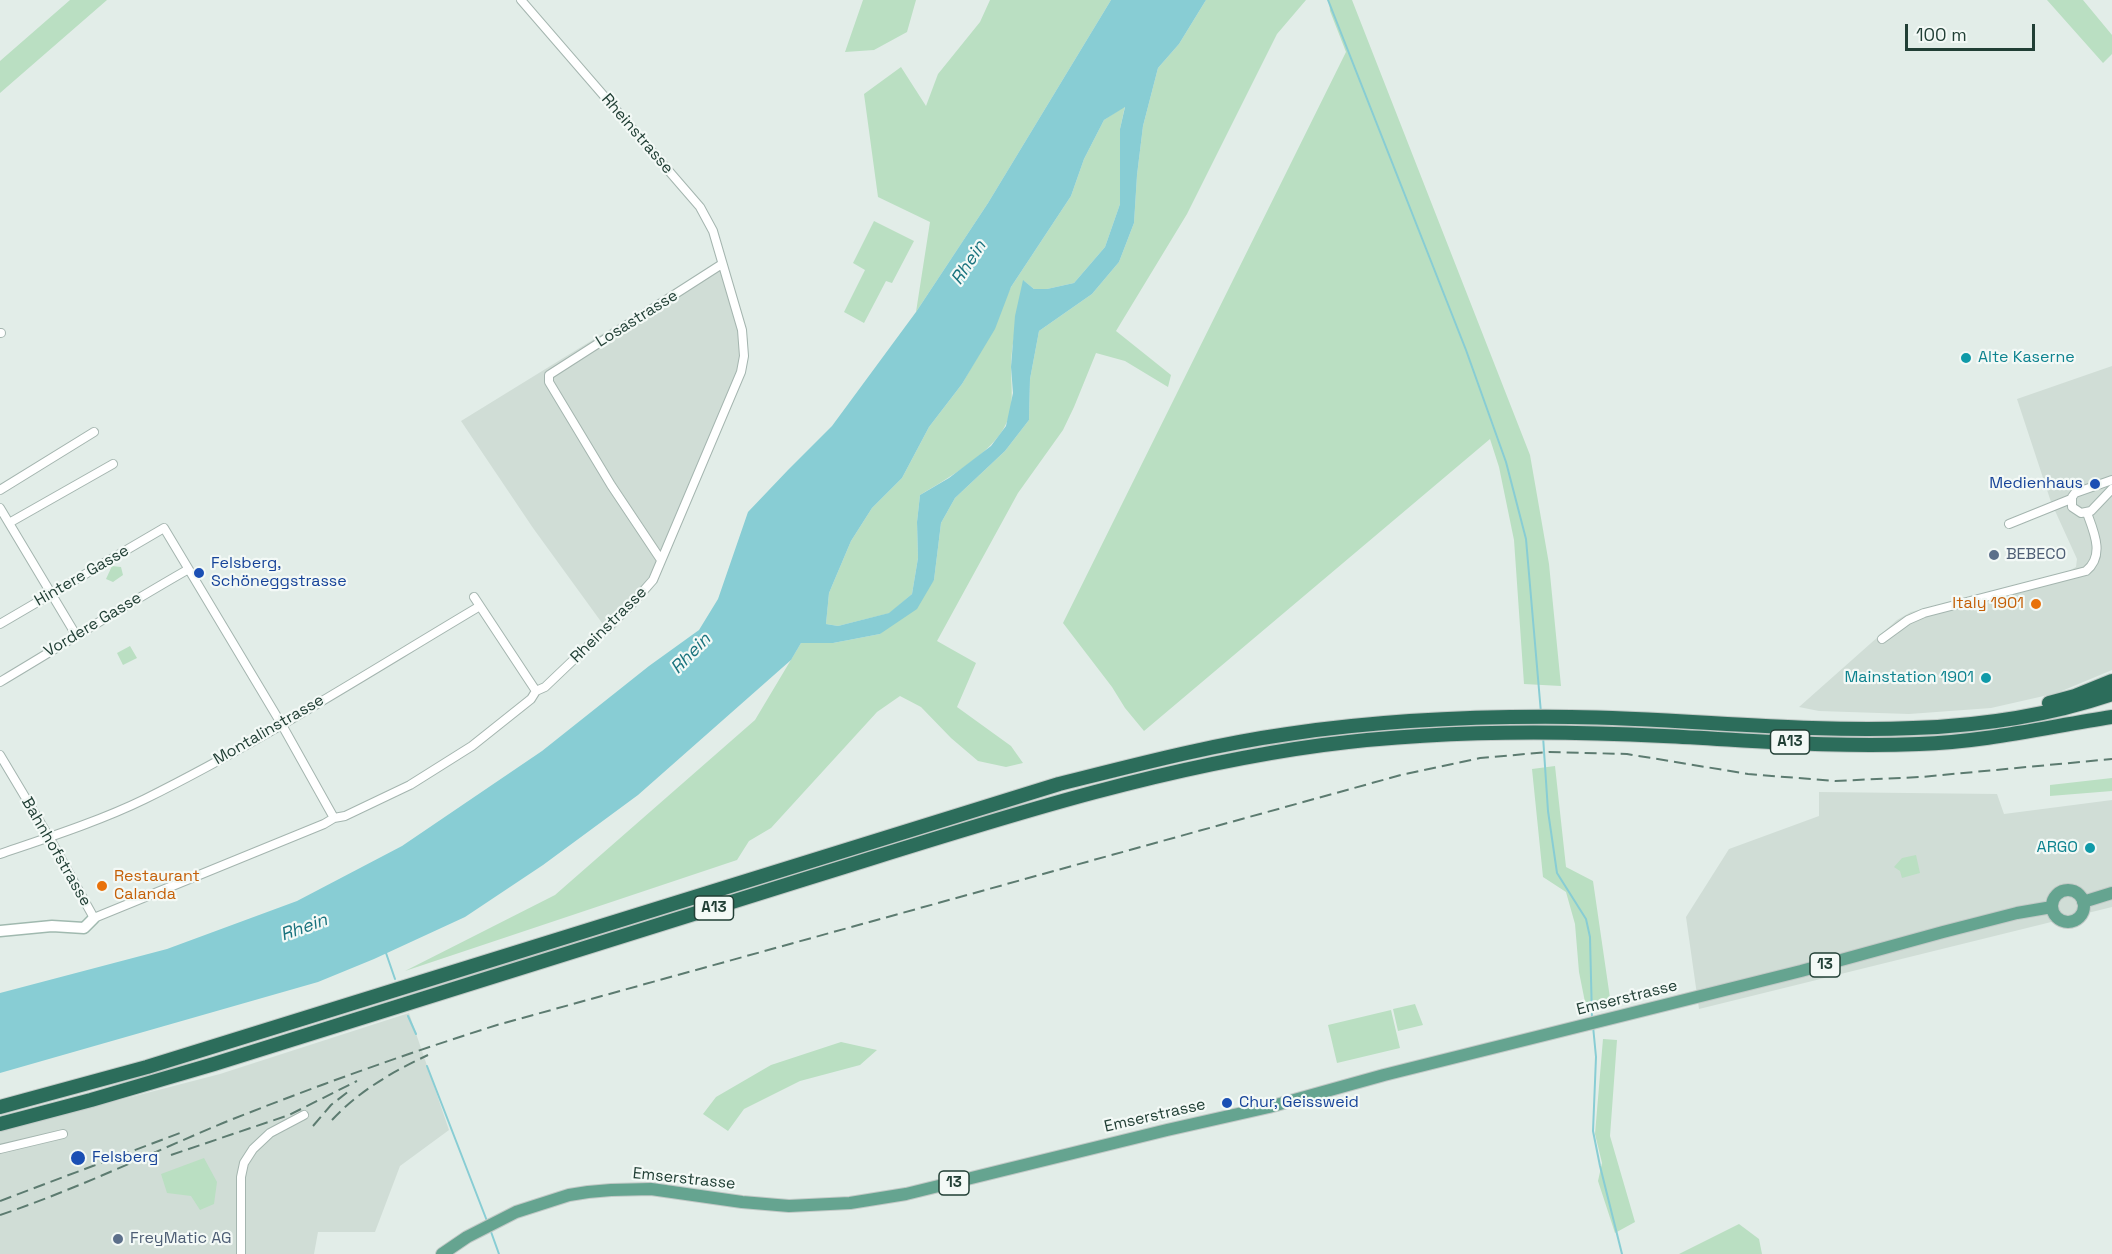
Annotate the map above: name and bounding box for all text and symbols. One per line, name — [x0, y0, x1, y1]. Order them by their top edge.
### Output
scale bar — [1908, 12, 2038, 50]
text: 100 m — [1916, 23, 1967, 46]
street label: Rheinstrasse — [597, 90, 677, 178]
water label: Rhein — [947, 237, 991, 289]
street label: Losastrasse — [593, 286, 681, 352]
place label: Alte Kaserne — [1978, 348, 2075, 368]
marker: Alte Kaserne — [1959, 351, 1973, 365]
place label: Medienhaus — [1989, 474, 2083, 494]
marker: Medienhaus — [2088, 477, 2102, 491]
street label: Hintere Gasse — [31, 541, 133, 611]
place label: BEBECO — [2006, 545, 2066, 565]
marker: BEBECO — [1987, 548, 2001, 562]
place label: Felsberg, Schöneggstrasse — [211, 554, 347, 592]
marker: Felsberg, Schöneggstrasse — [192, 566, 206, 580]
street label: Rheinstrasse — [567, 583, 651, 667]
street label: Vordere Gasse — [41, 588, 145, 662]
place label: Italy 1901 — [1952, 594, 2024, 614]
marker: Italy 1901 — [2029, 597, 2043, 611]
water label: Rhein — [666, 629, 716, 679]
place label: Mainstation 1901 — [1844, 668, 1974, 688]
marker: Mainstation 1901 — [1979, 671, 1993, 685]
street label: Montalinstrasse — [210, 691, 328, 769]
road number: A13 — [1770, 730, 1810, 754]
street label: Bahnhofstrasse — [17, 794, 95, 910]
place label: ARGO — [2037, 838, 2078, 858]
marker: ARGO — [2083, 841, 2097, 855]
place label: Restaurant Calanda — [114, 867, 200, 905]
marker: Restaurant Calanda — [95, 879, 109, 893]
road number: A13 — [694, 896, 734, 920]
water label: Rhein — [278, 910, 330, 946]
road number: 13 — [1810, 953, 1840, 977]
street label: Emserstrasse — [1575, 976, 1679, 1020]
place label: Chur, Geissweid — [1239, 1093, 1359, 1113]
street label: Emserstrasse — [1102, 1095, 1208, 1137]
marker: Chur, Geissweid — [1220, 1096, 1234, 1110]
place label: Felsberg — [92, 1148, 158, 1168]
marker: Felsberg — [69, 1149, 87, 1167]
street label: Emserstrasse — [632, 1164, 736, 1194]
road number: 13 — [939, 1171, 969, 1195]
place label: FreyMatic AG — [130, 1229, 232, 1249]
marker: FreyMatic AG — [111, 1232, 125, 1246]

